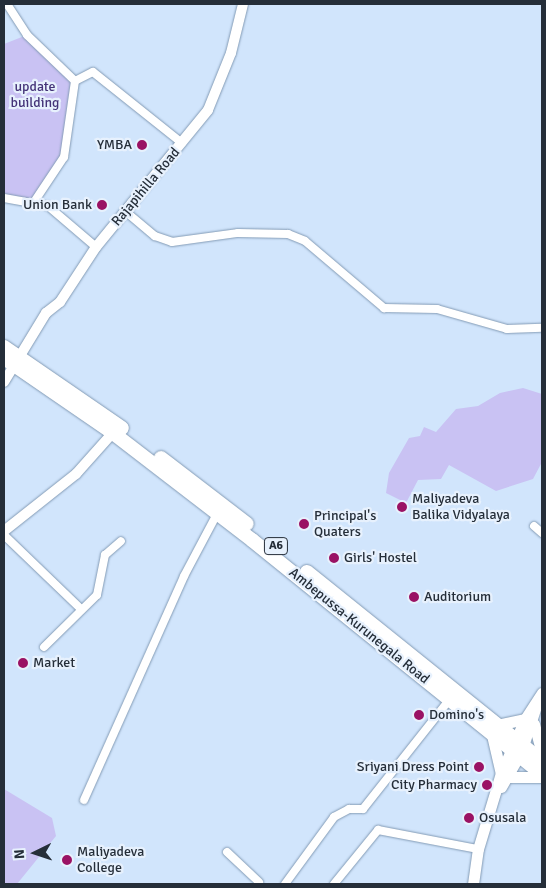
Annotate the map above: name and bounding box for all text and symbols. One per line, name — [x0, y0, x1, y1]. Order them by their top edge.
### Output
park label: update building — [10, 79, 60, 111]
place label: YMBA — [97, 137, 132, 153]
marker: YMBA — [136, 139, 148, 151]
street label: Rajapihilla Road — [108, 144, 184, 230]
place label: Union Bank — [23, 197, 92, 213]
marker: Union Bank — [96, 199, 108, 211]
place label: Maliyadeva Balika Vidyalaya — [412, 491, 510, 524]
marker: Maliyadeva Balika Vidyalaya — [396, 501, 408, 513]
place label: Principal's Quaters — [314, 508, 376, 540]
marker: Principal's Quaters — [298, 518, 310, 530]
road number: A6 — [264, 536, 288, 556]
place label: Girls' Hostel — [344, 550, 417, 566]
marker: Girls' Hostel — [328, 552, 340, 564]
street label: Ambepussa-Kurunegala Road — [286, 564, 432, 688]
place label: Auditorium — [424, 589, 491, 605]
marker: Auditorium — [408, 591, 420, 603]
place label: Market — [33, 655, 75, 671]
marker: Market — [17, 657, 29, 669]
place label: Domino's — [429, 707, 484, 723]
marker: Domino's — [413, 709, 425, 721]
place label: Sriyani Dress Point — [357, 759, 469, 775]
marker: Sriyani Dress Point — [473, 761, 485, 773]
place label: City Pharmacy — [391, 777, 477, 793]
marker: City Pharmacy — [481, 779, 493, 791]
place label: Osusala — [479, 810, 526, 826]
marker: Osusala — [463, 812, 475, 824]
north arrow — [10, 828, 60, 878]
place label: Maliyadeva College — [77, 844, 144, 876]
text: N — [11, 849, 28, 860]
marker: Maliyadeva College — [61, 854, 73, 866]

